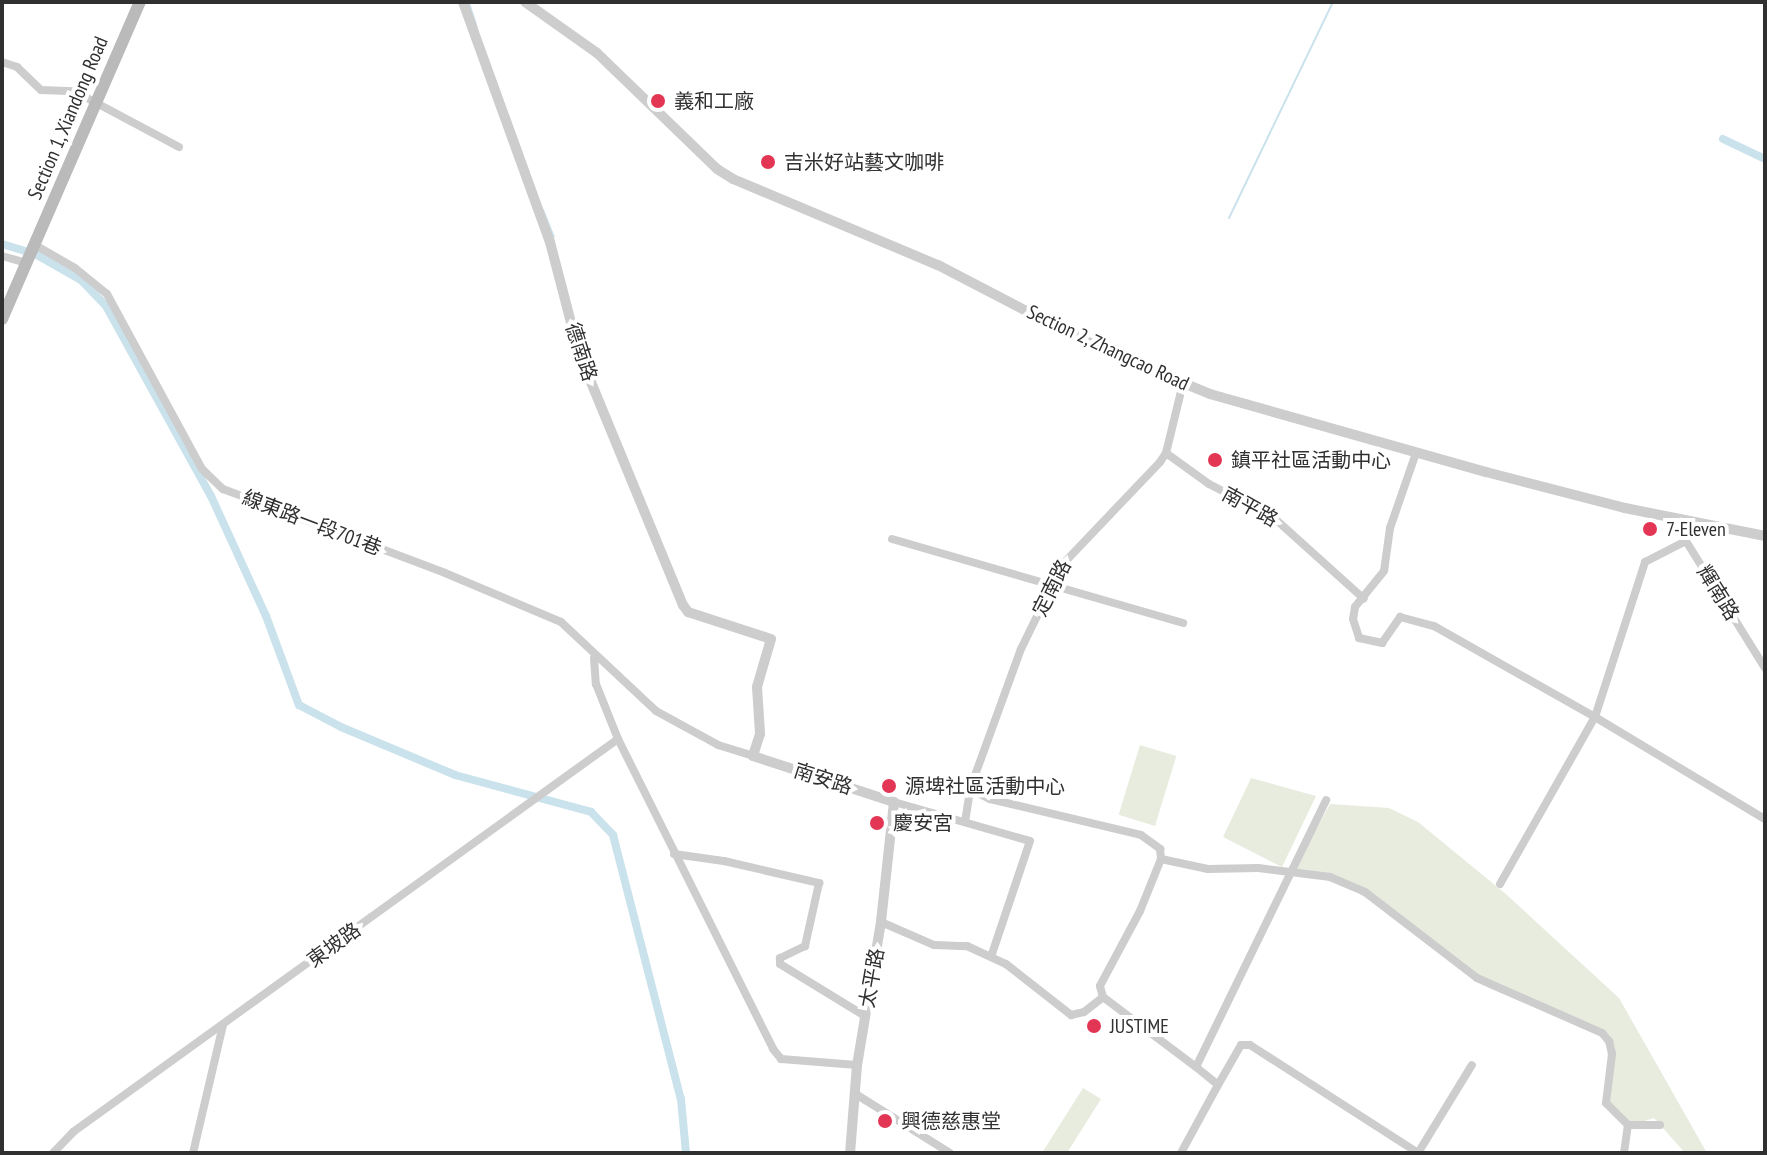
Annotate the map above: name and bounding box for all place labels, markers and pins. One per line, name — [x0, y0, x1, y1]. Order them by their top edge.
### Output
place label: 義和工廠 — [674, 89, 754, 113]
marker: 義和工廠 — [649, 92, 667, 110]
place label: 吉米好站藝文咖啡 — [784, 150, 944, 174]
marker: 吉米好站藝文咖啡 — [759, 153, 777, 171]
place label: 鎮平社區活動中心 — [1231, 448, 1391, 472]
marker: 鎮平社區活動中心 — [1206, 451, 1224, 469]
place label: 7-Eleven — [1666, 517, 1726, 541]
marker: 7-Eleven — [1641, 520, 1659, 538]
place label: 源埤社區活動中心 — [905, 774, 1065, 798]
marker: 源埤社區活動中心 — [880, 777, 898, 795]
place label: 慶安宮 — [893, 811, 953, 835]
marker: 慶安宮 — [868, 814, 886, 832]
place label: JUSTIME — [1110, 1014, 1169, 1038]
marker: JUSTIME — [1085, 1017, 1103, 1035]
place label: 興德慈惠堂 — [901, 1109, 1001, 1133]
marker: 興德慈惠堂 — [876, 1112, 894, 1130]

